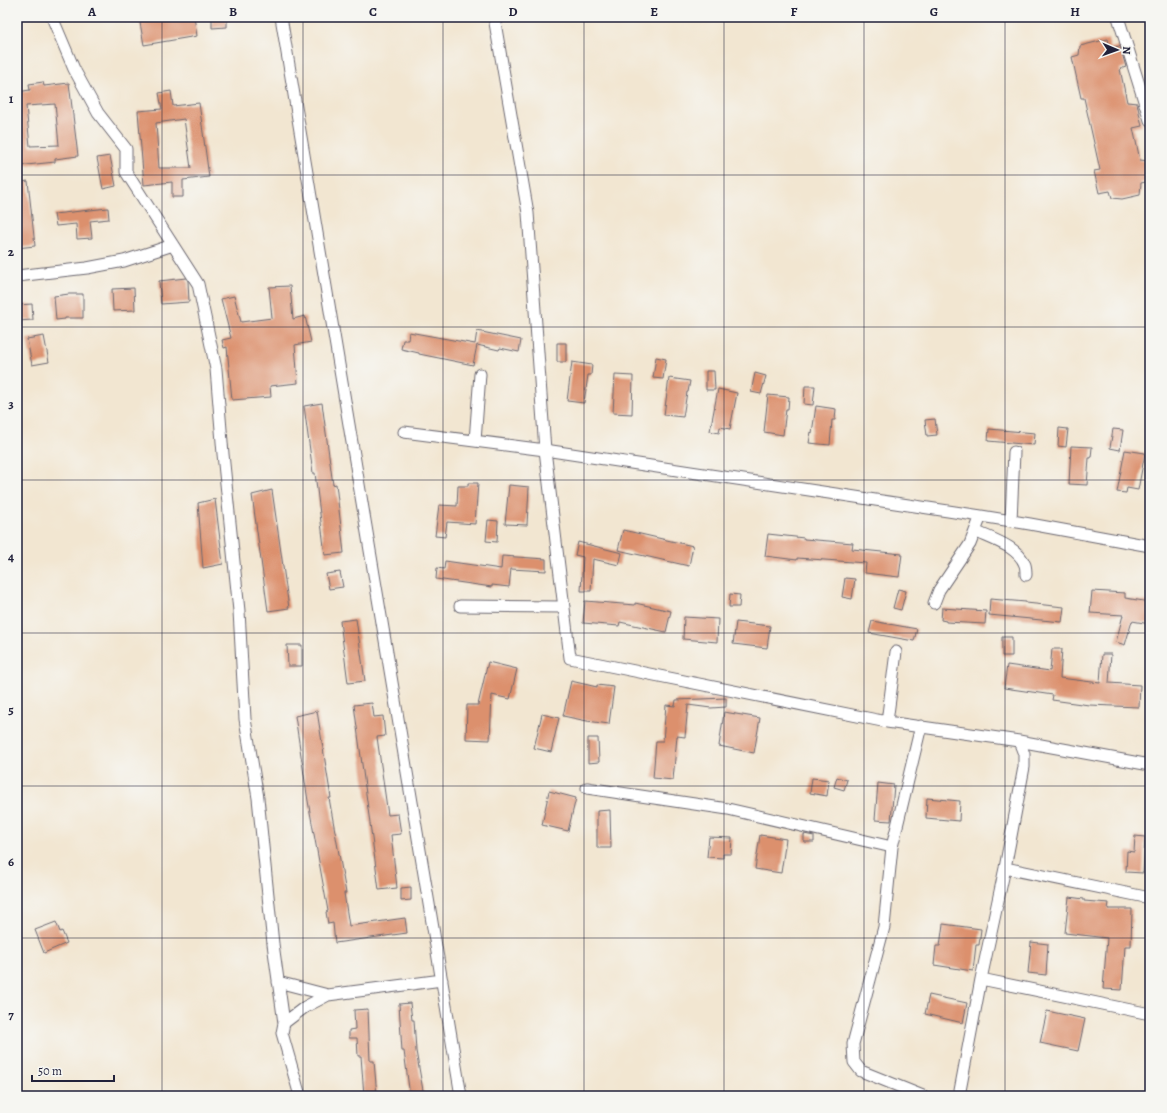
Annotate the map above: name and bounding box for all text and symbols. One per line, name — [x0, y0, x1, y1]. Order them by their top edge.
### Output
text: A — [87, 3, 97, 20]
text: B — [229, 3, 237, 20]
text: C — [369, 3, 377, 20]
text: D — [508, 3, 518, 20]
text: E — [650, 3, 658, 20]
text: F — [791, 3, 798, 20]
text: G — [930, 3, 938, 20]
text: H — [1070, 3, 1080, 20]
north arrow — [1097, 30, 1137, 70]
text: N — [1119, 46, 1134, 55]
text: 1 — [9, 90, 14, 107]
text: 2 — [8, 243, 15, 260]
text: 3 — [8, 395, 14, 412]
text: 4 — [8, 548, 14, 565]
text: 5 — [8, 701, 14, 718]
text: 6 — [8, 853, 14, 870]
text: 7 — [8, 1006, 14, 1023]
scale bar — [32, 1057, 114, 1083]
text: 50 m — [38, 1063, 62, 1079]

